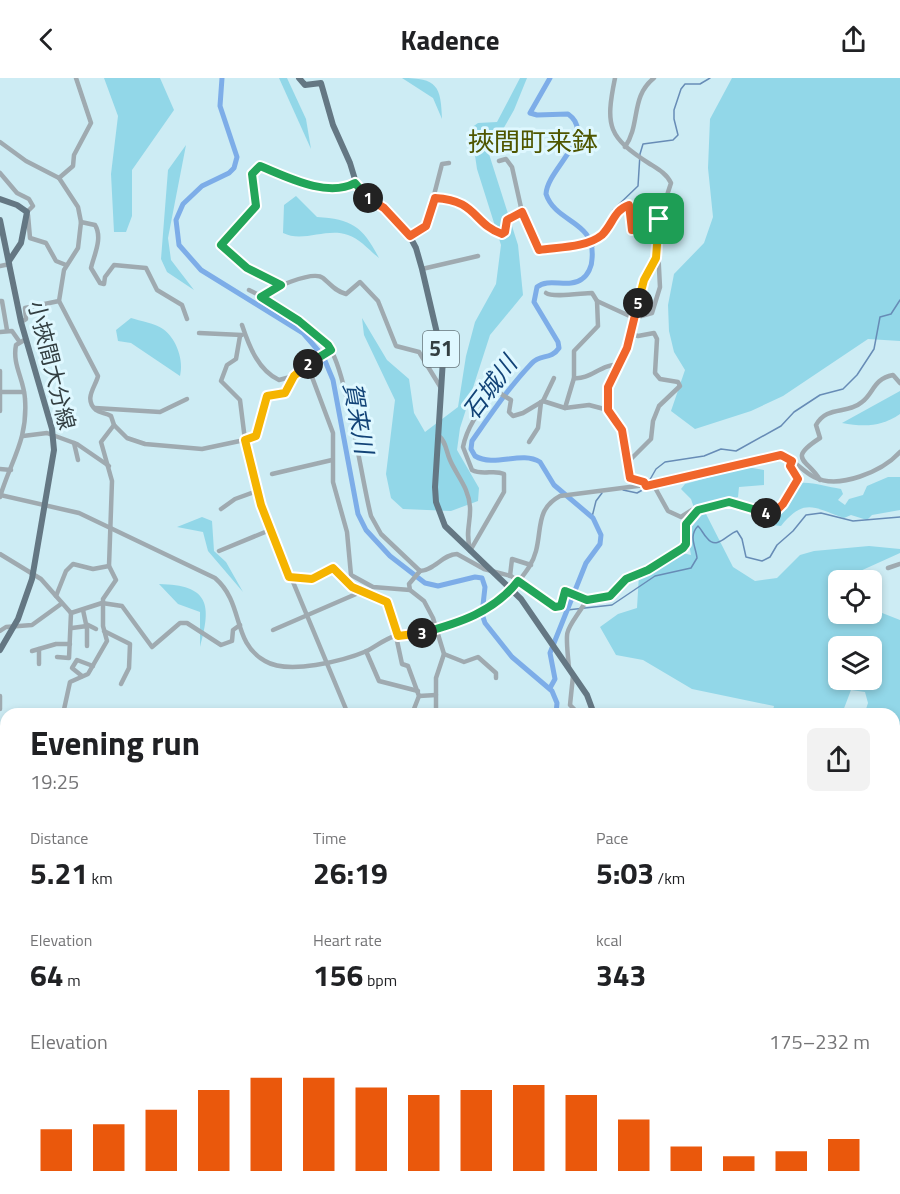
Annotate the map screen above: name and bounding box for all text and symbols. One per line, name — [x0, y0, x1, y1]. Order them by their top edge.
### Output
text: Kadence — [401, 19, 499, 60]
icon: back — [30, 23, 63, 56]
icon: share — [837, 23, 870, 56]
district label: 挾間町来鉢 — [468, 122, 598, 161]
pin: 1 — [353, 183, 383, 213]
text: 1 — [364, 186, 372, 210]
pin — [633, 193, 684, 244]
icon: arrive — [642, 202, 675, 235]
pin: 5 — [623, 288, 653, 318]
text: 5 — [634, 291, 642, 315]
street label: 小挾間大分線 — [20, 297, 84, 433]
road number: 51 — [423, 331, 459, 367]
water label: 石城川 — [453, 345, 527, 427]
pin: 2 — [293, 349, 323, 379]
text: 2 — [304, 352, 312, 376]
water label: 賀来川 — [335, 379, 383, 459]
pin: 4 — [751, 498, 781, 528]
text: 4 — [762, 501, 770, 525]
map controls — [828, 570, 882, 690]
button: locate — [828, 570, 882, 624]
pin: 3 — [407, 618, 437, 648]
text: 3 — [418, 621, 426, 645]
button: layers — [828, 636, 882, 690]
text: Evening run — [30, 718, 200, 768]
button: share — [807, 728, 870, 791]
text: 19:25 — [30, 766, 79, 797]
text: Distance — [30, 826, 88, 850]
text: Time — [313, 826, 346, 850]
text: Pace — [596, 826, 628, 850]
text: 5.21 — [30, 850, 88, 896]
text: 26:19 — [313, 850, 388, 896]
text: 5:03 — [596, 850, 654, 896]
text: km — [88, 866, 113, 890]
text: /km — [654, 866, 685, 890]
text: Elevation — [30, 928, 92, 952]
text: Heart rate — [313, 928, 382, 952]
text: kcal — [596, 928, 622, 952]
text: 64 — [30, 952, 64, 998]
text: 156 — [313, 952, 363, 998]
text: 343 — [596, 952, 646, 998]
text: m — [64, 968, 81, 992]
text: bpm — [363, 968, 397, 992]
text: Elevation — [30, 1026, 108, 1057]
text: 175–232 m — [769, 1026, 870, 1057]

